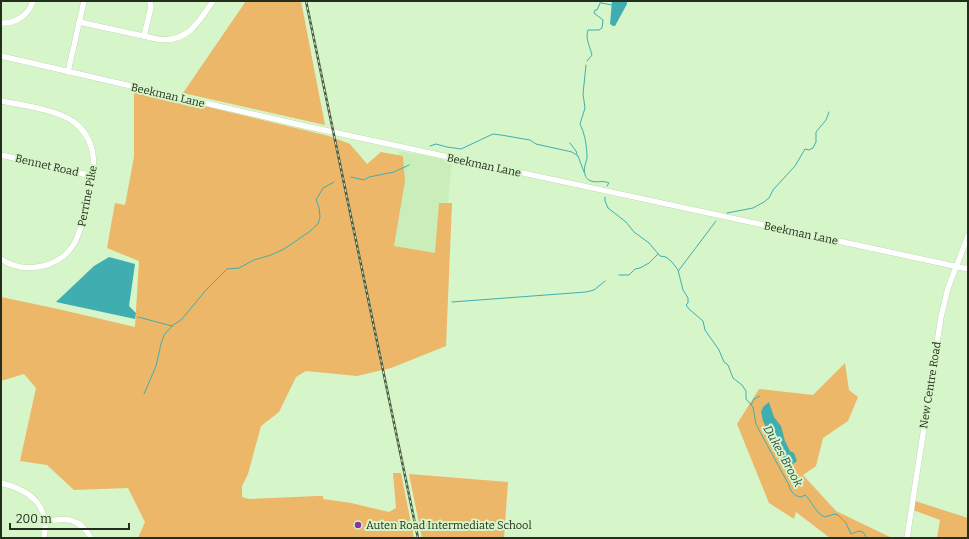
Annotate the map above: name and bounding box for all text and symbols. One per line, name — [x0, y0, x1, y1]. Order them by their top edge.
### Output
street label: Beekman Lane — [130, 81, 206, 110]
street label: Beekman Lane — [446, 151, 522, 180]
street label: Bennet Road — [14, 152, 80, 179]
street label: Perrine Pike — [75, 164, 100, 228]
street label: Beekman Lane — [763, 219, 839, 248]
street label: New Centre Road — [917, 340, 944, 429]
water label: Dukes Brook — [760, 423, 806, 489]
scale bar — [10, 505, 129, 531]
text: 200 m — [16, 512, 52, 526]
place label: Auten Road Intermediate School — [366, 519, 532, 532]
marker: Auten Road Intermediate School — [353, 520, 363, 530]

